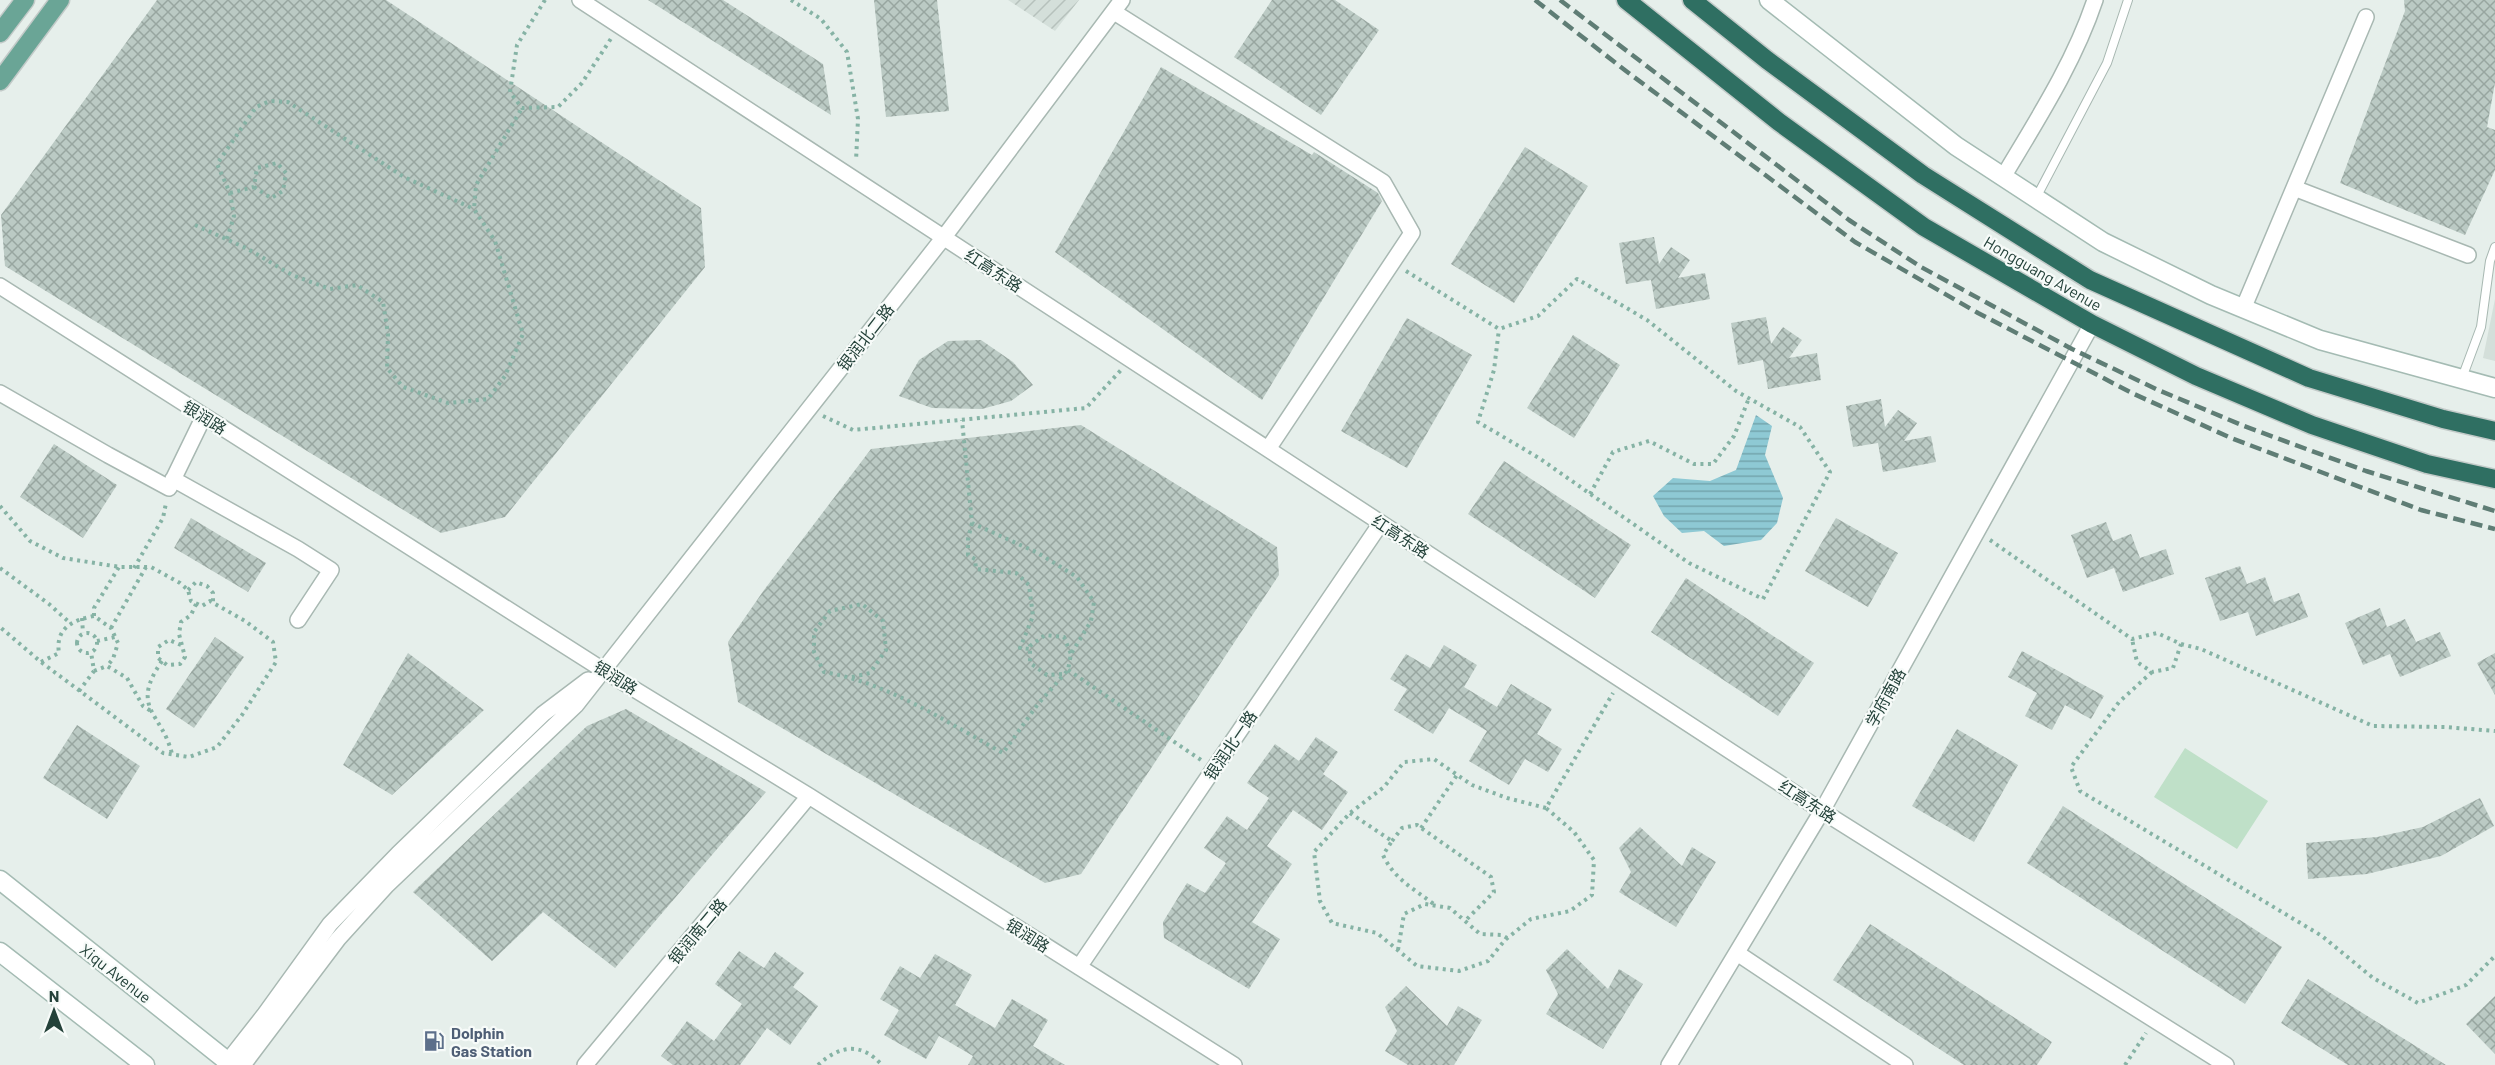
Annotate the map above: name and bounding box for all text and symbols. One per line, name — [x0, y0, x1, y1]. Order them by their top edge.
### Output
street label: Hongguang Avenue — [1981, 232, 2105, 314]
street label: 红高东路 — [962, 245, 1026, 295]
street label: 银润北二路 — [833, 300, 897, 374]
street label: 银润路 — [180, 396, 230, 438]
street label: 红高东路 — [1369, 511, 1433, 561]
street label: 银润路 — [591, 656, 641, 698]
street label: 学府南路 — [1861, 664, 1909, 730]
street label: 银润北一路 — [1200, 707, 1260, 783]
street label: 红高东路 — [1776, 776, 1840, 826]
street label: 银润南二路 — [664, 894, 730, 968]
street label: 银润路 — [1003, 914, 1053, 956]
street label: Xiqu Avenue — [77, 939, 155, 1007]
north arrow — [24, 981, 84, 1041]
text: N — [49, 986, 59, 1005]
place label: Dolphin Gas Station — [451, 1023, 532, 1060]
fuel station icon: Dolphin Gas Station — [422, 1029, 446, 1053]

